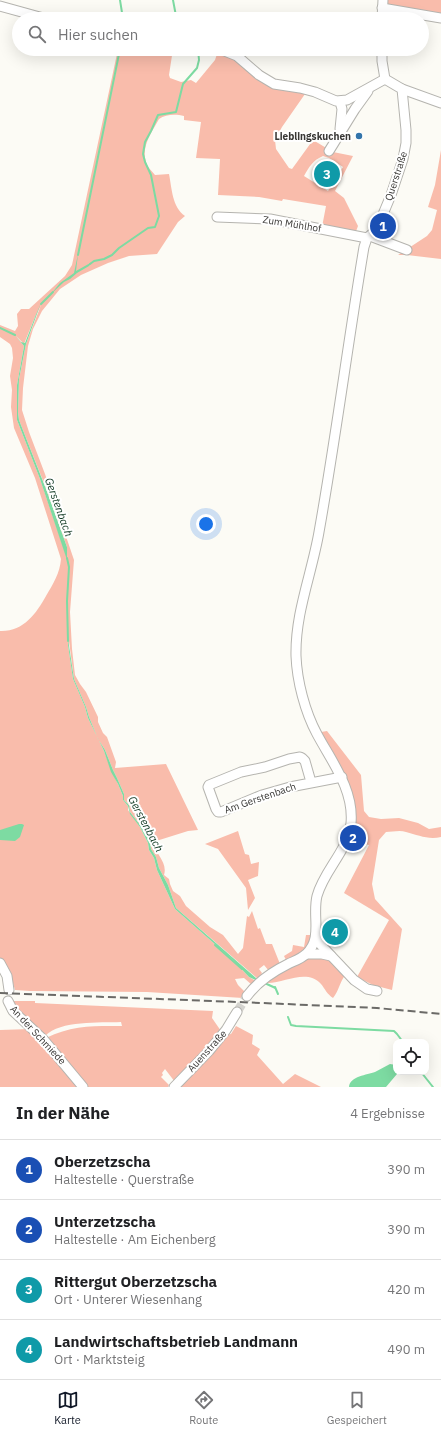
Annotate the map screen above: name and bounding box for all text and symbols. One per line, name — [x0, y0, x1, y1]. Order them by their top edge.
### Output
search box — [12, 12, 429, 56]
icon: search — [26, 23, 48, 45]
text: Hier suchen — [58, 25, 138, 44]
place label: Lieblingskuchen — [274, 130, 351, 143]
marker: Lieblingskuchen — [354, 131, 364, 141]
street label: Querstraße — [382, 149, 410, 202]
pin: 3 — [314, 159, 340, 189]
pin: 1 — [370, 211, 396, 241]
street label: Zum Mühlhof — [262, 213, 323, 235]
water label: Gerstenbach — [42, 476, 76, 538]
your location — [196, 514, 216, 534]
street label: Am Gerstenbach — [222, 780, 298, 816]
water label: Gerstenbach — [125, 794, 167, 854]
pin: 2 — [340, 823, 366, 853]
pin: 4 — [322, 917, 348, 947]
street label: An der Schmiede — [7, 1003, 69, 1068]
street label: Auenstraße — [185, 1027, 230, 1075]
map controls — [393, 1039, 429, 1075]
button: locate — [393, 1039, 429, 1075]
text: In der Nähe — [16, 1102, 110, 1124]
text: 4 Ergebnisse — [350, 1105, 425, 1122]
text: Oberzetzscha — [54, 1152, 151, 1171]
text: 1 — [25, 1161, 33, 1178]
text: 390 m — [387, 1161, 425, 1178]
text: Haltestelle · Querstraße — [54, 1171, 194, 1188]
text: Unterzetzscha — [54, 1212, 156, 1231]
text: 2 — [25, 1221, 33, 1238]
text: 390 m — [387, 1221, 425, 1238]
text: Haltestelle · Am Eichenberg — [54, 1231, 216, 1248]
text: Rittergut Oberzetzscha — [54, 1272, 217, 1291]
text: 3 — [25, 1281, 33, 1298]
text: 420 m — [387, 1281, 425, 1298]
text: Ort · Unterer Wiesenhang — [54, 1291, 202, 1308]
text: Landwirtschaftsbetrieb Landmann — [54, 1332, 298, 1351]
text: 4 — [25, 1341, 33, 1358]
text: 490 m — [387, 1341, 425, 1358]
text: Ort · Marktsteig — [54, 1351, 145, 1368]
tab: Karte — [54, 1389, 81, 1427]
tab: Route — [189, 1389, 218, 1427]
tab: Gespeichert — [327, 1389, 387, 1427]

